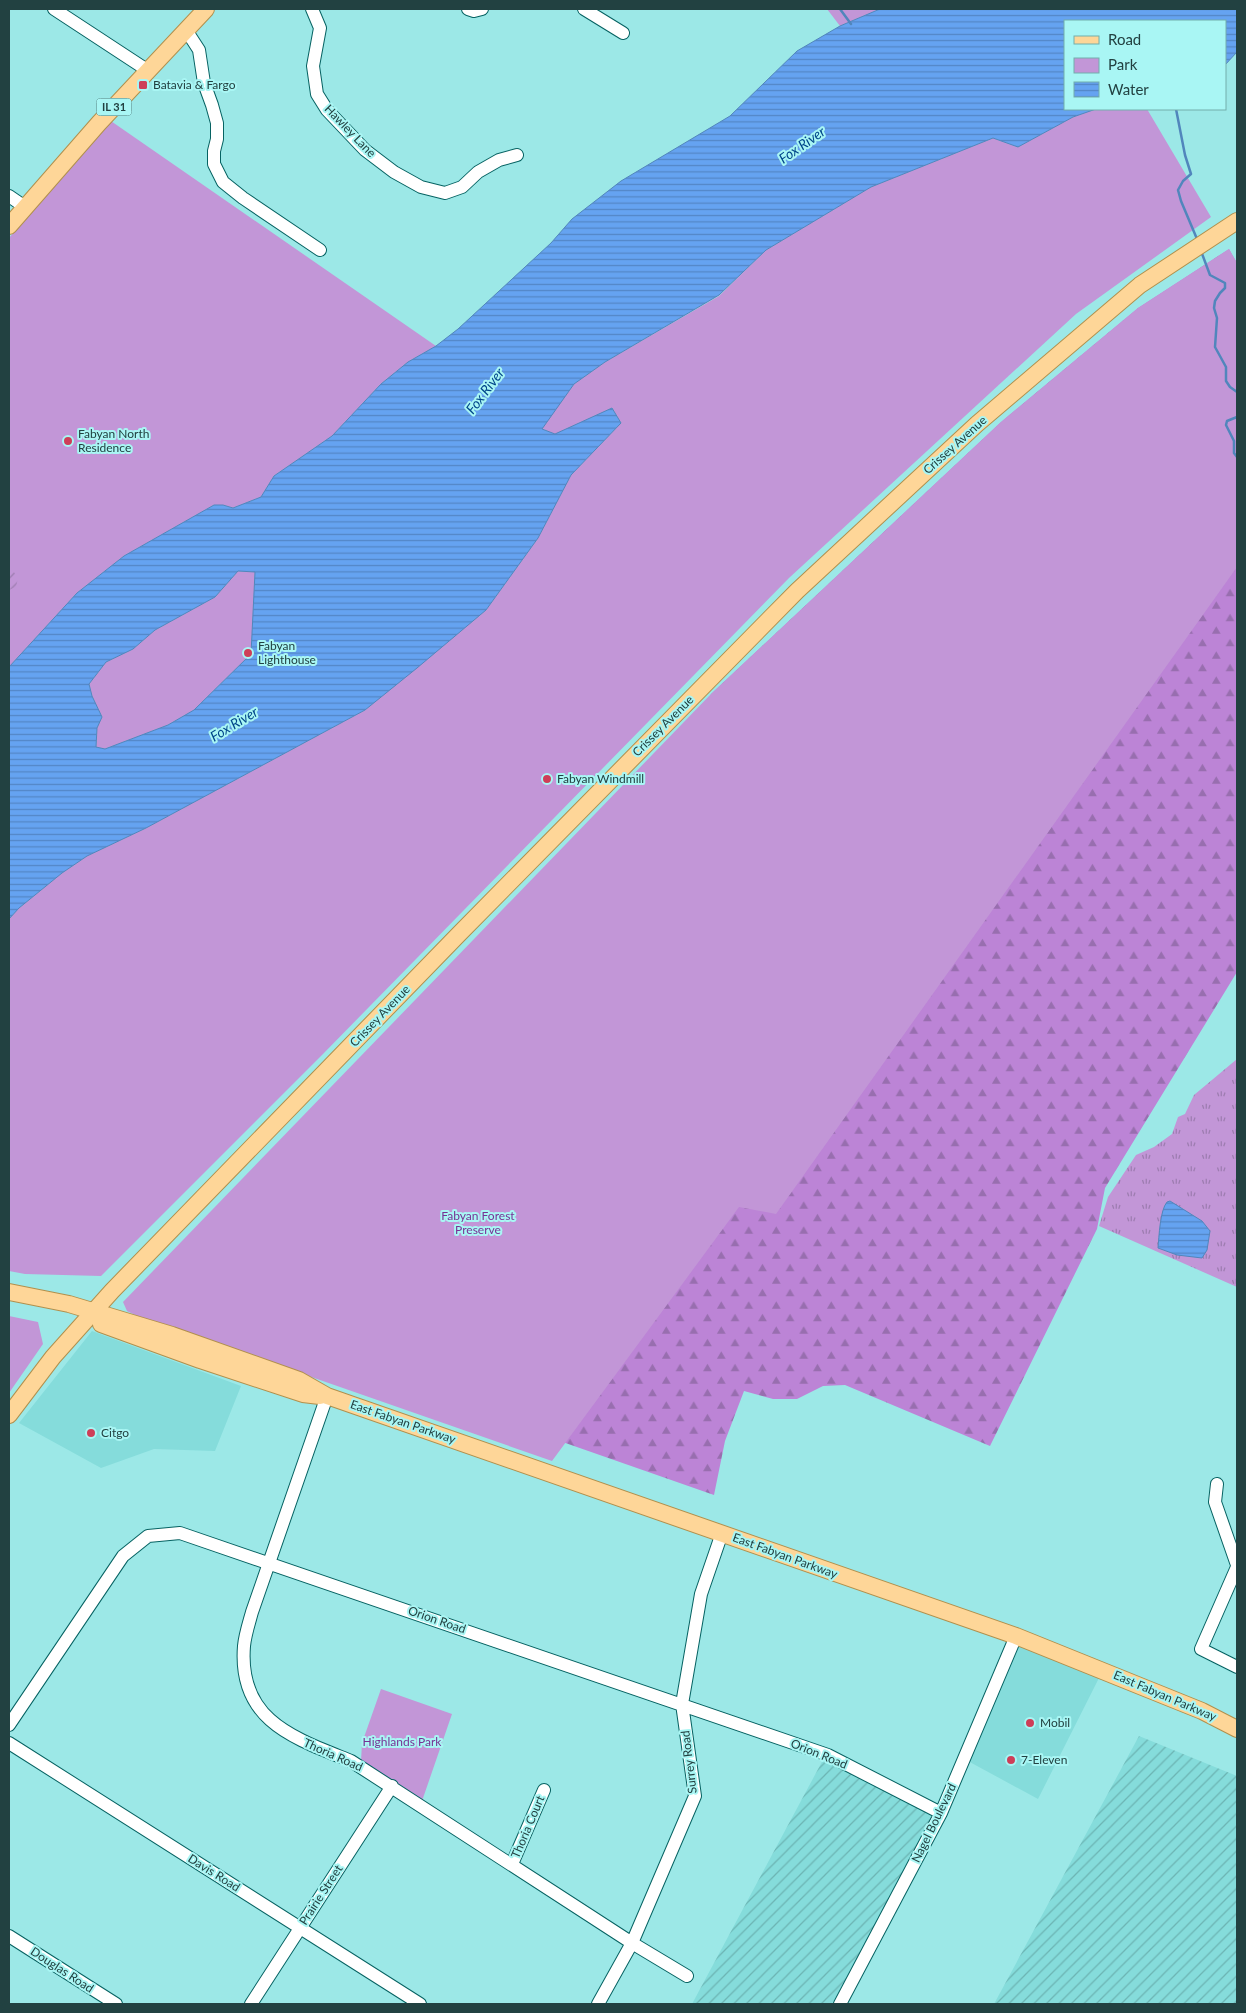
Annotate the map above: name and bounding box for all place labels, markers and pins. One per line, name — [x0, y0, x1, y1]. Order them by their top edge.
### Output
place label: Batavia & Fargo — [153, 77, 236, 92]
marker: Batavia & Fargo — [137, 79, 149, 91]
place label: Fabyan North Residence — [78, 426, 149, 455]
marker: Fabyan North Residence — [62, 435, 74, 447]
place label: Fabyan Lighthouse — [258, 638, 316, 667]
marker: Fabyan Lighthouse — [242, 647, 254, 659]
place label: Fabyan Windmill — [557, 771, 644, 786]
marker: Fabyan Windmill — [541, 773, 553, 785]
place label: Citgo — [101, 1425, 129, 1440]
marker: Citgo — [85, 1427, 97, 1439]
place label: Mobil — [1040, 1715, 1070, 1730]
marker: Mobil — [1024, 1717, 1036, 1729]
place label: 7-Eleven — [1021, 1752, 1067, 1767]
marker: 7-Eleven — [1005, 1754, 1017, 1766]

